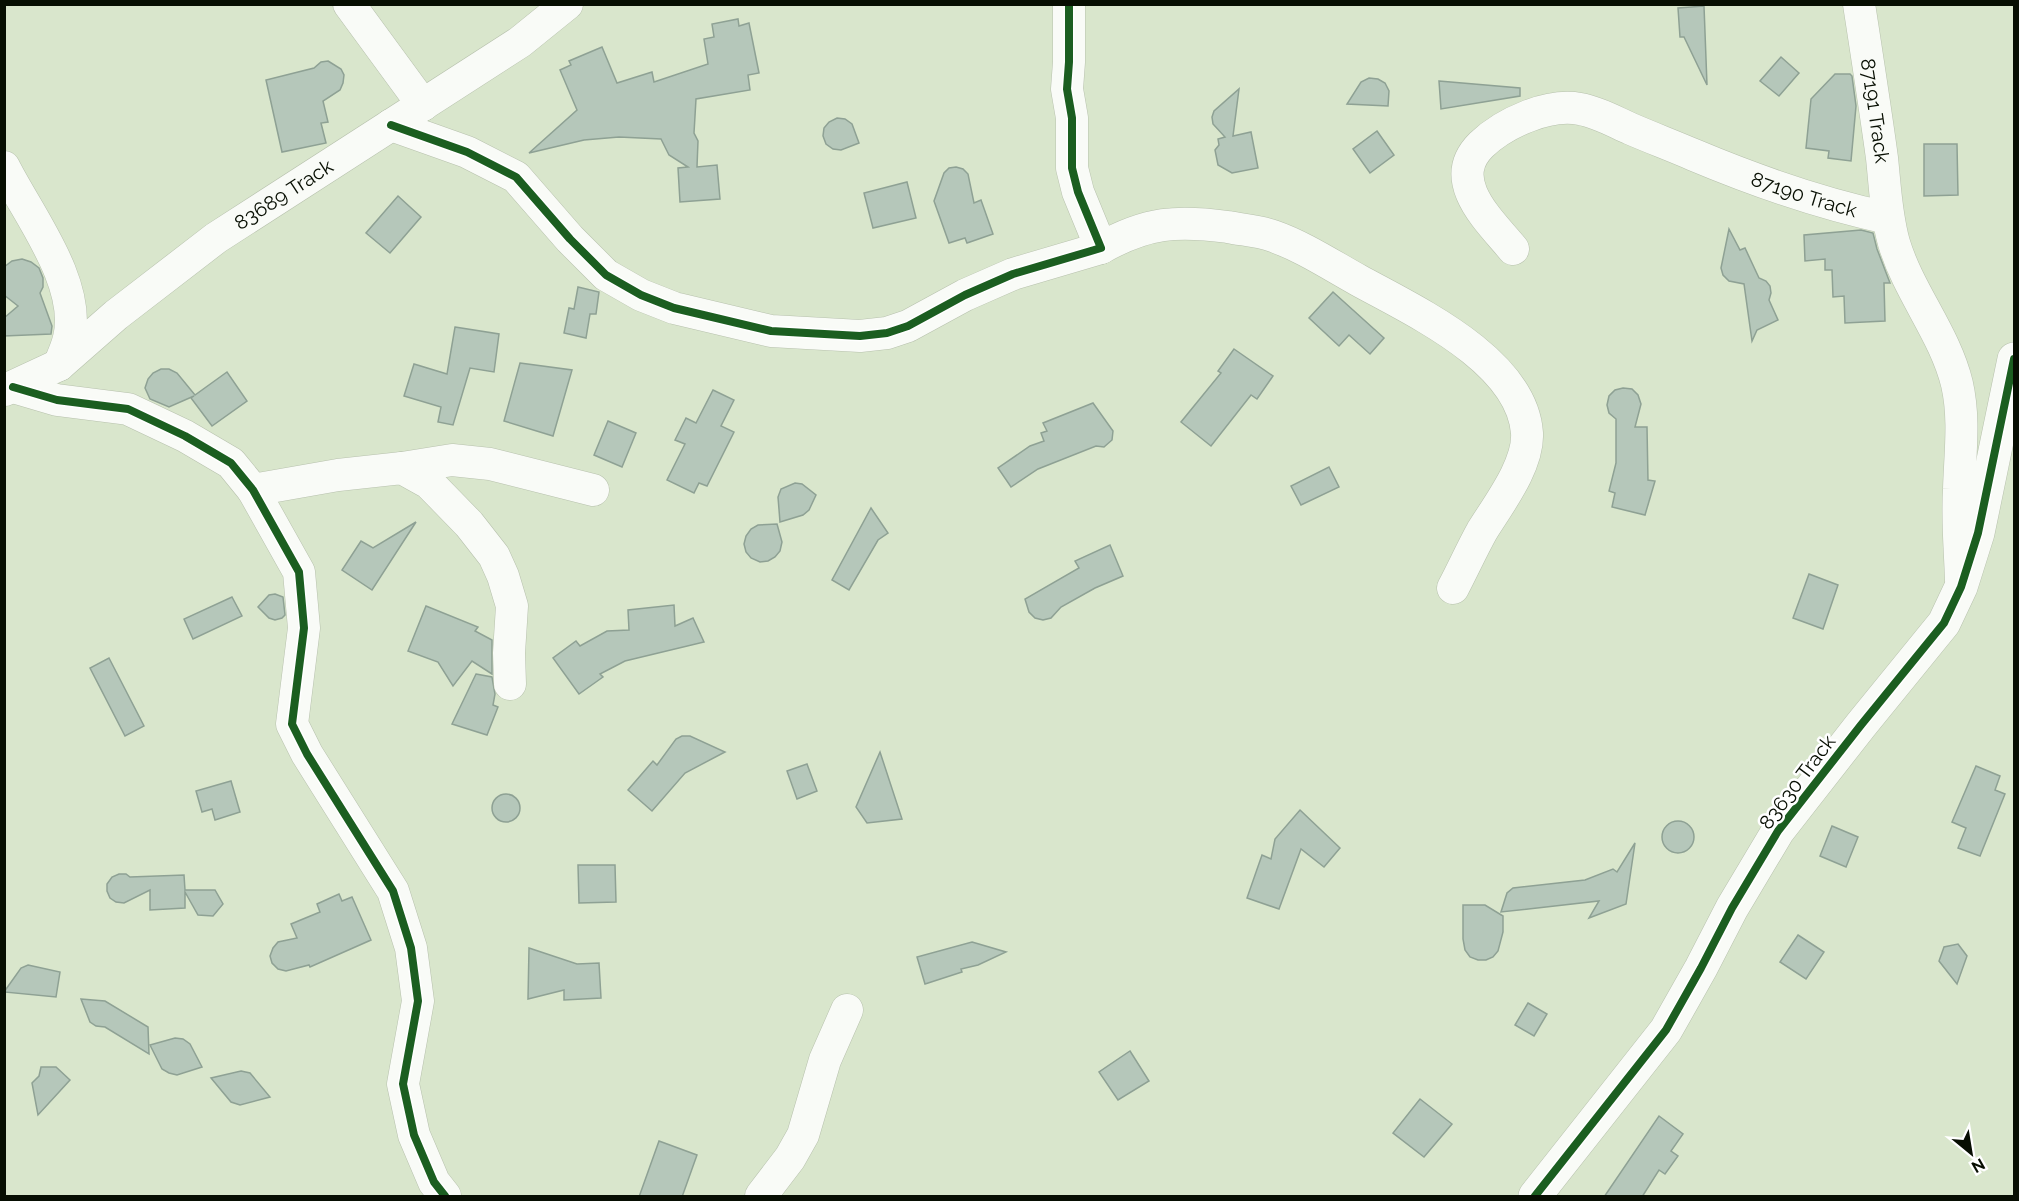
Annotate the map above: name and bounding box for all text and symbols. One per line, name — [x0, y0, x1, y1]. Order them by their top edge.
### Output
street label: 87191 Track — [1856, 57, 1895, 165]
street label: 83689 Track — [230, 154, 338, 235]
street label: 87190 Track — [1748, 167, 1860, 222]
street label: 83630 Track — [1754, 730, 1840, 834]
north arrow — [1941, 1123, 2001, 1183]
text: N — [1968, 1154, 1988, 1177]

